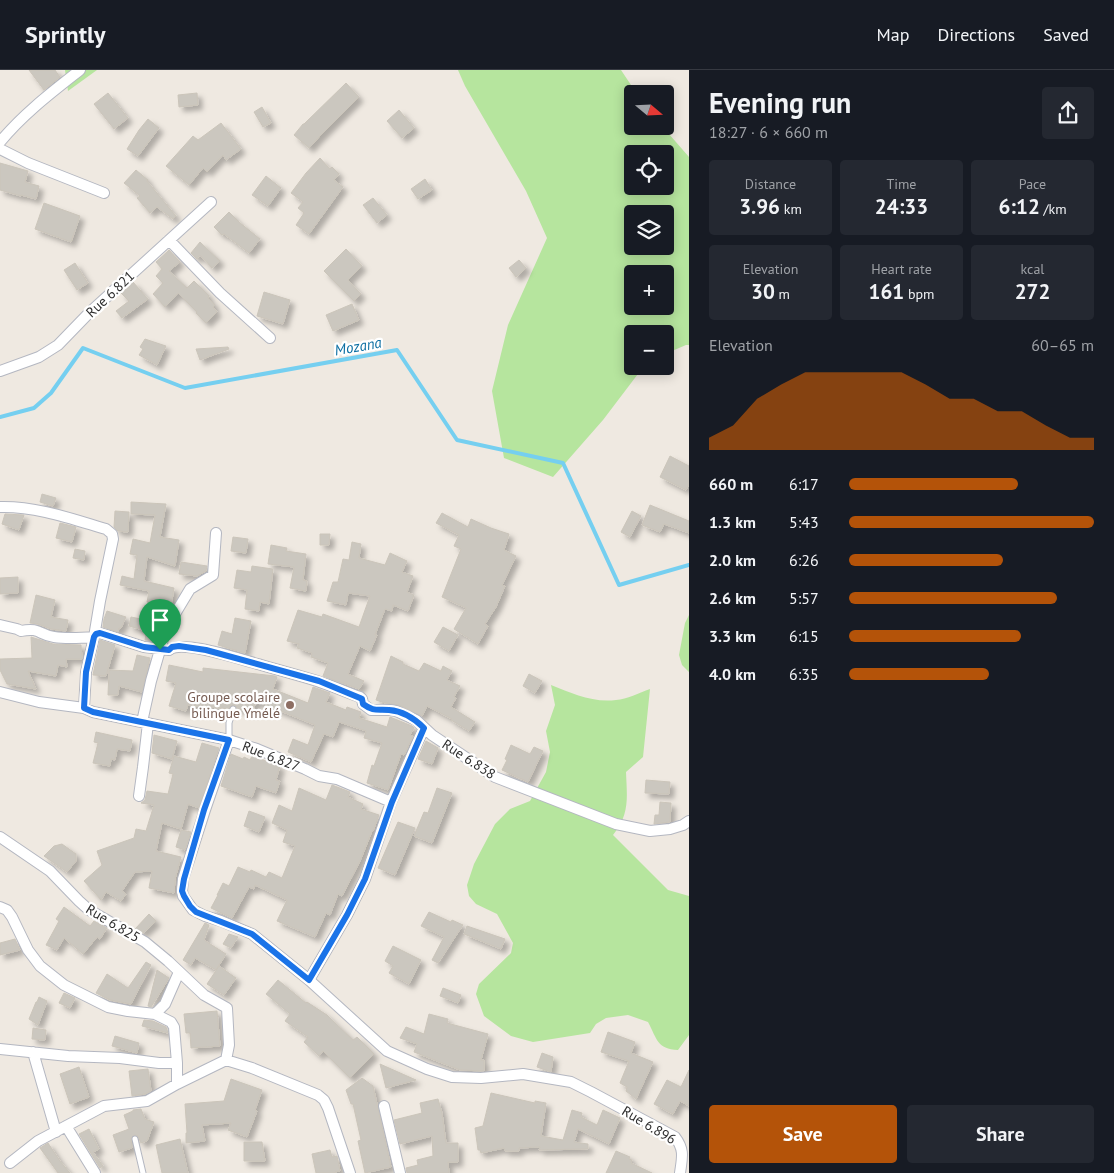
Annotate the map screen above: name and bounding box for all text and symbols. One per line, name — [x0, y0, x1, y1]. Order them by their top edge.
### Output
text: Sprintly — [25, 19, 106, 50]
text: Map — [877, 23, 909, 46]
text: Directions — [937, 23, 1015, 46]
text: Saved — [1043, 23, 1089, 46]
text: Evening run — [709, 84, 851, 121]
north arrow — [624, 85, 674, 135]
map controls — [624, 85, 674, 375]
button: share — [1042, 87, 1094, 139]
text: 18:27 · 6 × 660 m — [709, 122, 828, 142]
button: locate — [624, 145, 674, 195]
text: Distance — [745, 175, 796, 193]
text: Time — [886, 175, 917, 193]
text: Pace — [1019, 175, 1046, 193]
text: 3.96 — [739, 193, 780, 220]
text: 24:33 — [875, 193, 928, 220]
text: 6:12 — [998, 193, 1040, 220]
text: km — [780, 200, 802, 218]
text: /km — [1040, 200, 1067, 218]
button: layers — [624, 205, 674, 255]
text: Elevation — [743, 260, 798, 278]
text: Heart rate — [871, 260, 932, 278]
text: kcal — [1021, 260, 1044, 278]
button: + — [624, 265, 674, 315]
street label: Rue 6.821 — [82, 267, 138, 321]
text: 30 — [751, 278, 775, 305]
text: 161 — [869, 278, 904, 305]
text: 272 — [1015, 278, 1050, 305]
text: m — [775, 285, 790, 303]
text: bpm — [904, 285, 934, 303]
button: − — [624, 325, 674, 375]
water label: Mozana — [333, 332, 384, 359]
text: Elevation — [709, 335, 773, 355]
text: 60–65 m — [1031, 335, 1094, 355]
text: 660 m — [709, 474, 753, 494]
text: 6:17 — [789, 474, 819, 494]
text: 1.3 km — [709, 512, 756, 532]
text: 5:43 — [789, 512, 819, 532]
text: 2.0 km — [709, 550, 756, 570]
text: 6:26 — [789, 550, 819, 570]
text: 2.6 km — [709, 588, 756, 608]
text: 5:57 — [789, 588, 819, 608]
pin — [139, 599, 181, 650]
icon: arrive — [146, 606, 174, 634]
text: 3.3 km — [709, 626, 756, 646]
text: 6:15 — [789, 626, 819, 646]
text: 4.0 km — [709, 664, 756, 684]
text: 6:35 — [789, 664, 819, 684]
place label: Groupe scolaire bilingue Ymélé — [187, 688, 280, 722]
marker: Groupe scolaire bilingue Ymélé — [284, 699, 296, 711]
street label: Rue 6.838 — [439, 735, 499, 783]
street label: Rue 6.827 — [240, 737, 302, 775]
street label: Rue 6.825 — [83, 900, 143, 946]
street label: Rue 6.896 — [619, 1102, 679, 1148]
button: Save — [709, 1105, 897, 1163]
button: Share — [907, 1105, 1094, 1163]

